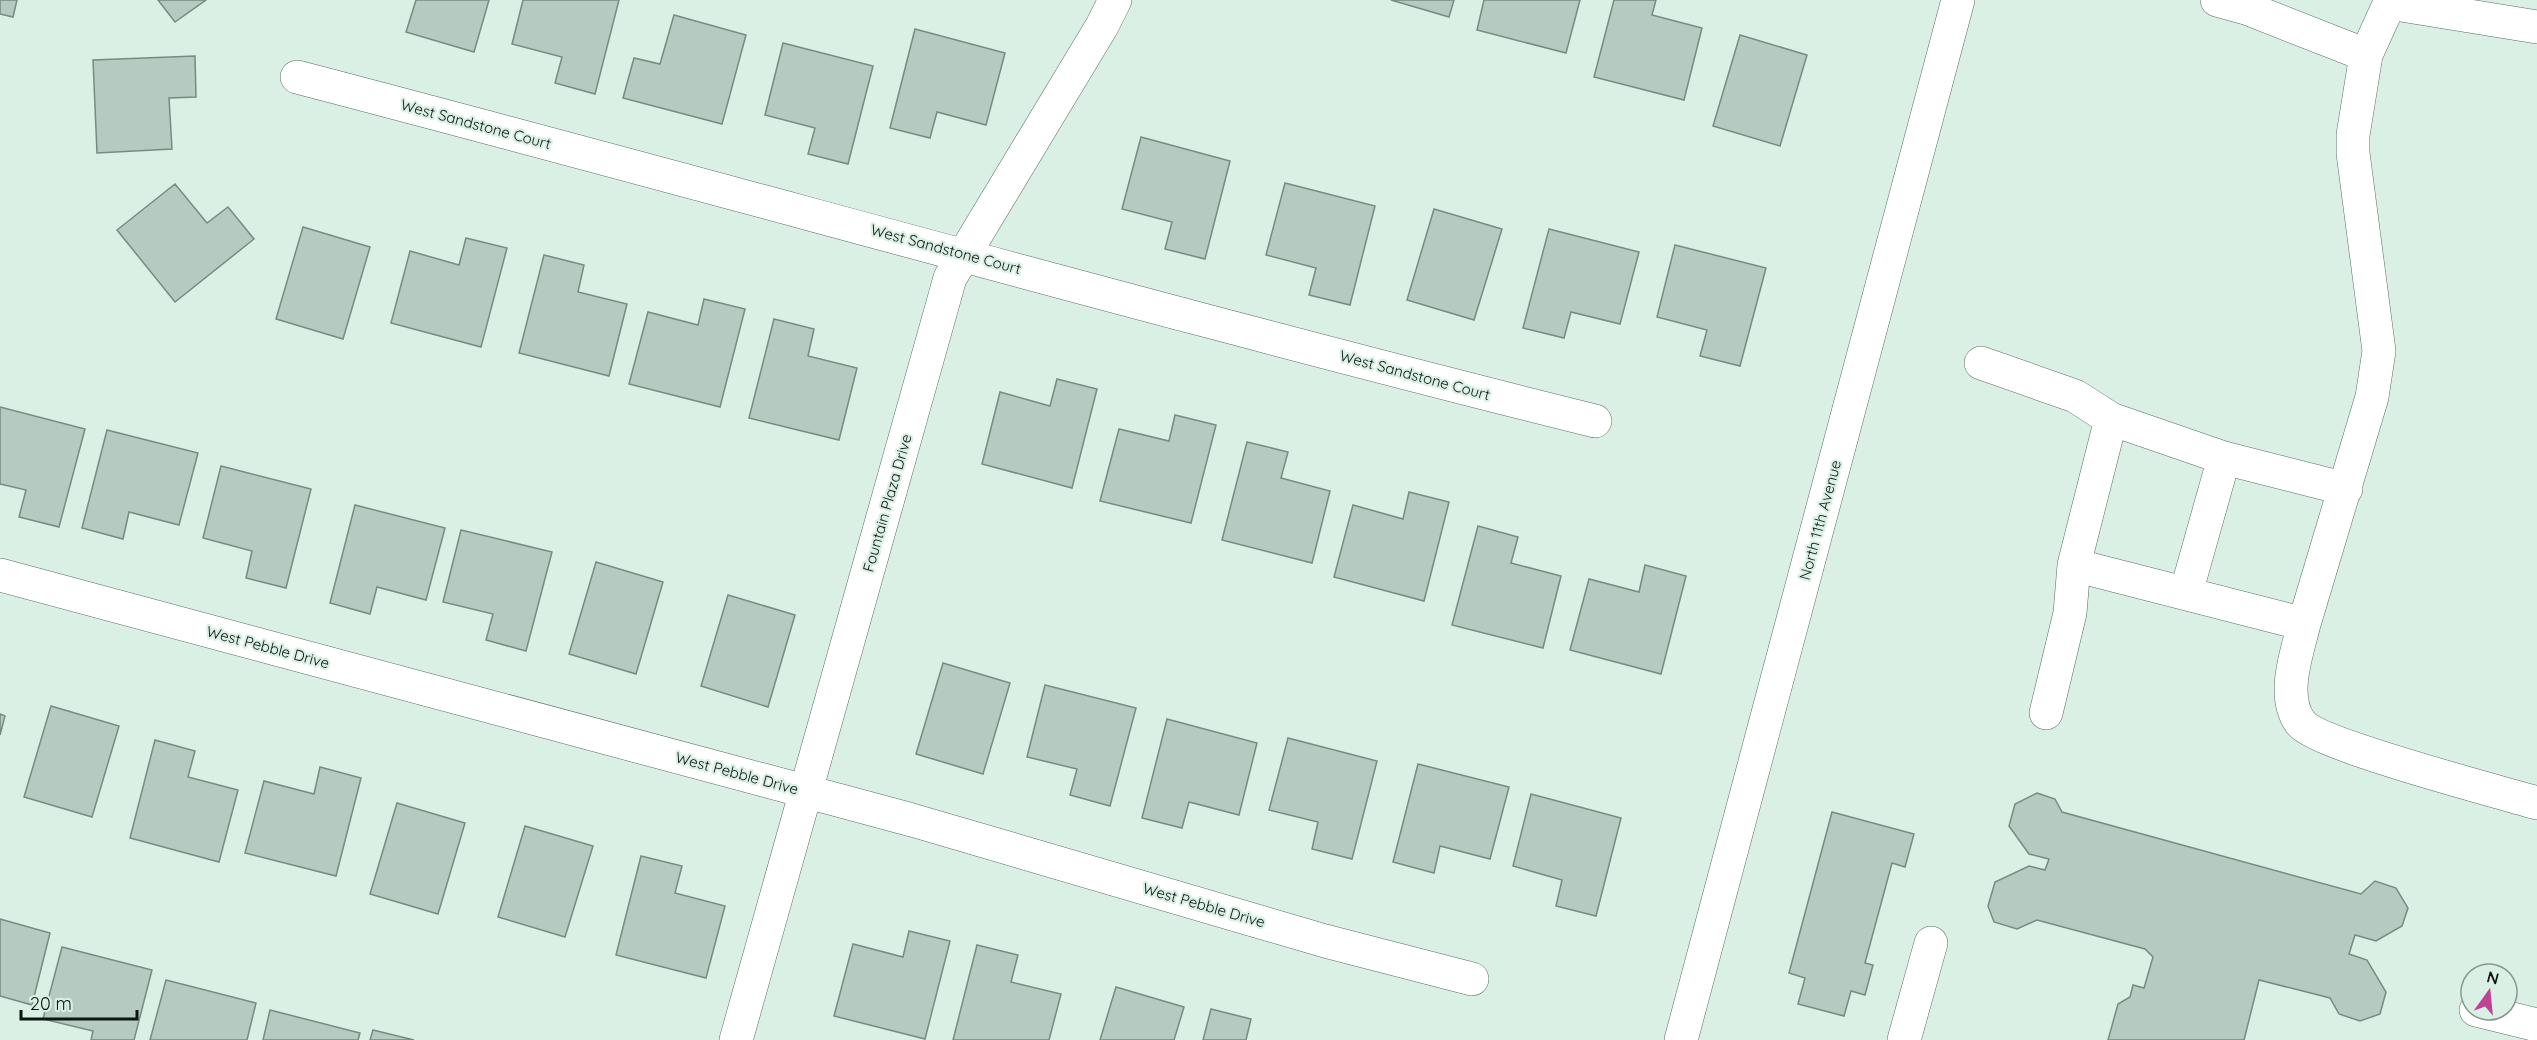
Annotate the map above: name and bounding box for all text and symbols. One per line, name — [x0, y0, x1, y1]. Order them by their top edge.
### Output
street label: West Sandstone Court — [399, 95, 553, 153]
street label: West Sandstone Court — [869, 220, 1023, 278]
street label: West Sandstone Court — [1338, 346, 1492, 404]
street label: Fountain Plaza Drive — [858, 432, 916, 574]
street label: North 11th Avenue — [1795, 458, 1845, 582]
street label: West Pebble Drive — [204, 621, 332, 673]
street label: West Pebble Drive — [673, 747, 801, 799]
street label: West Pebble Drive — [1141, 878, 1267, 932]
north arrow — [2459, 962, 2519, 1022]
text: N — [2485, 966, 2501, 989]
scale bar — [21, 983, 136, 1021]
text: 20 m — [30, 992, 72, 1015]

